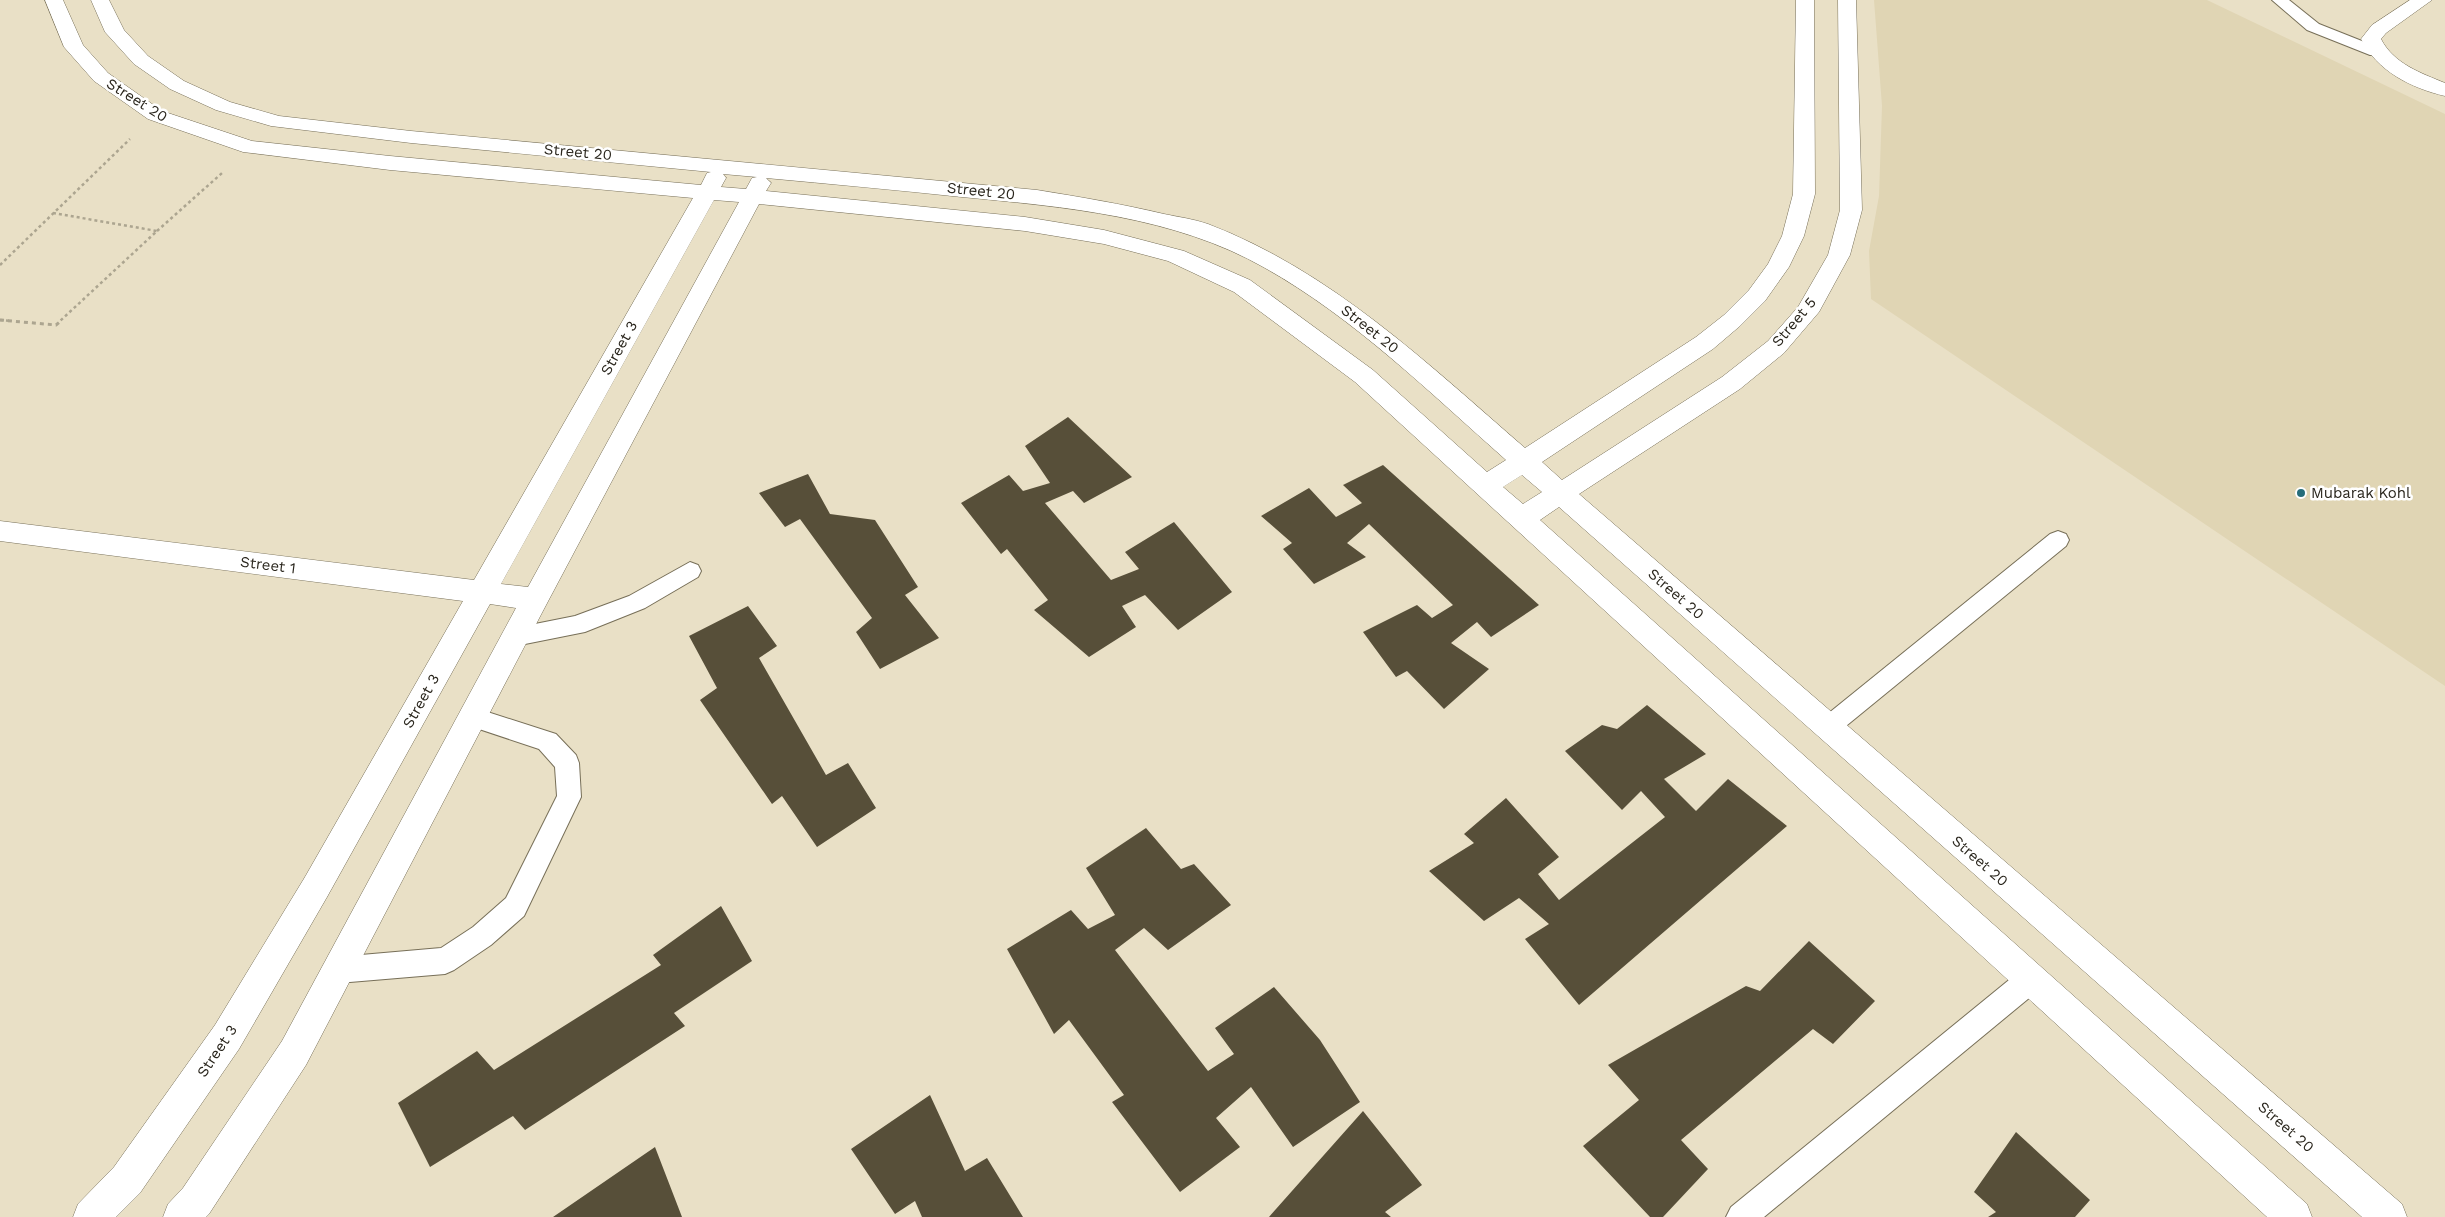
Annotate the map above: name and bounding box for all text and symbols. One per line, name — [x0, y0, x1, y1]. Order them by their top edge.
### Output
street label: Street 20 — [103, 74, 171, 126]
street label: Street 20 — [543, 140, 613, 164]
street label: Street 20 — [946, 178, 1016, 204]
street label: Street 5 — [1768, 294, 1820, 350]
street label: Street 20 — [1338, 301, 1402, 357]
street label: Street 3 — [597, 318, 641, 378]
place label: Mubarak Kohl — [2311, 484, 2411, 502]
marker: Mubarak Kohl — [2295, 487, 2307, 499]
street label: Street 1 — [239, 553, 297, 577]
street label: Street 20 — [1644, 565, 1708, 623]
street label: Street 3 — [399, 671, 443, 731]
street label: Street 20 — [1948, 832, 2012, 890]
street label: Street 3 — [193, 1022, 241, 1080]
street label: Street 20 — [2254, 1098, 2318, 1156]

